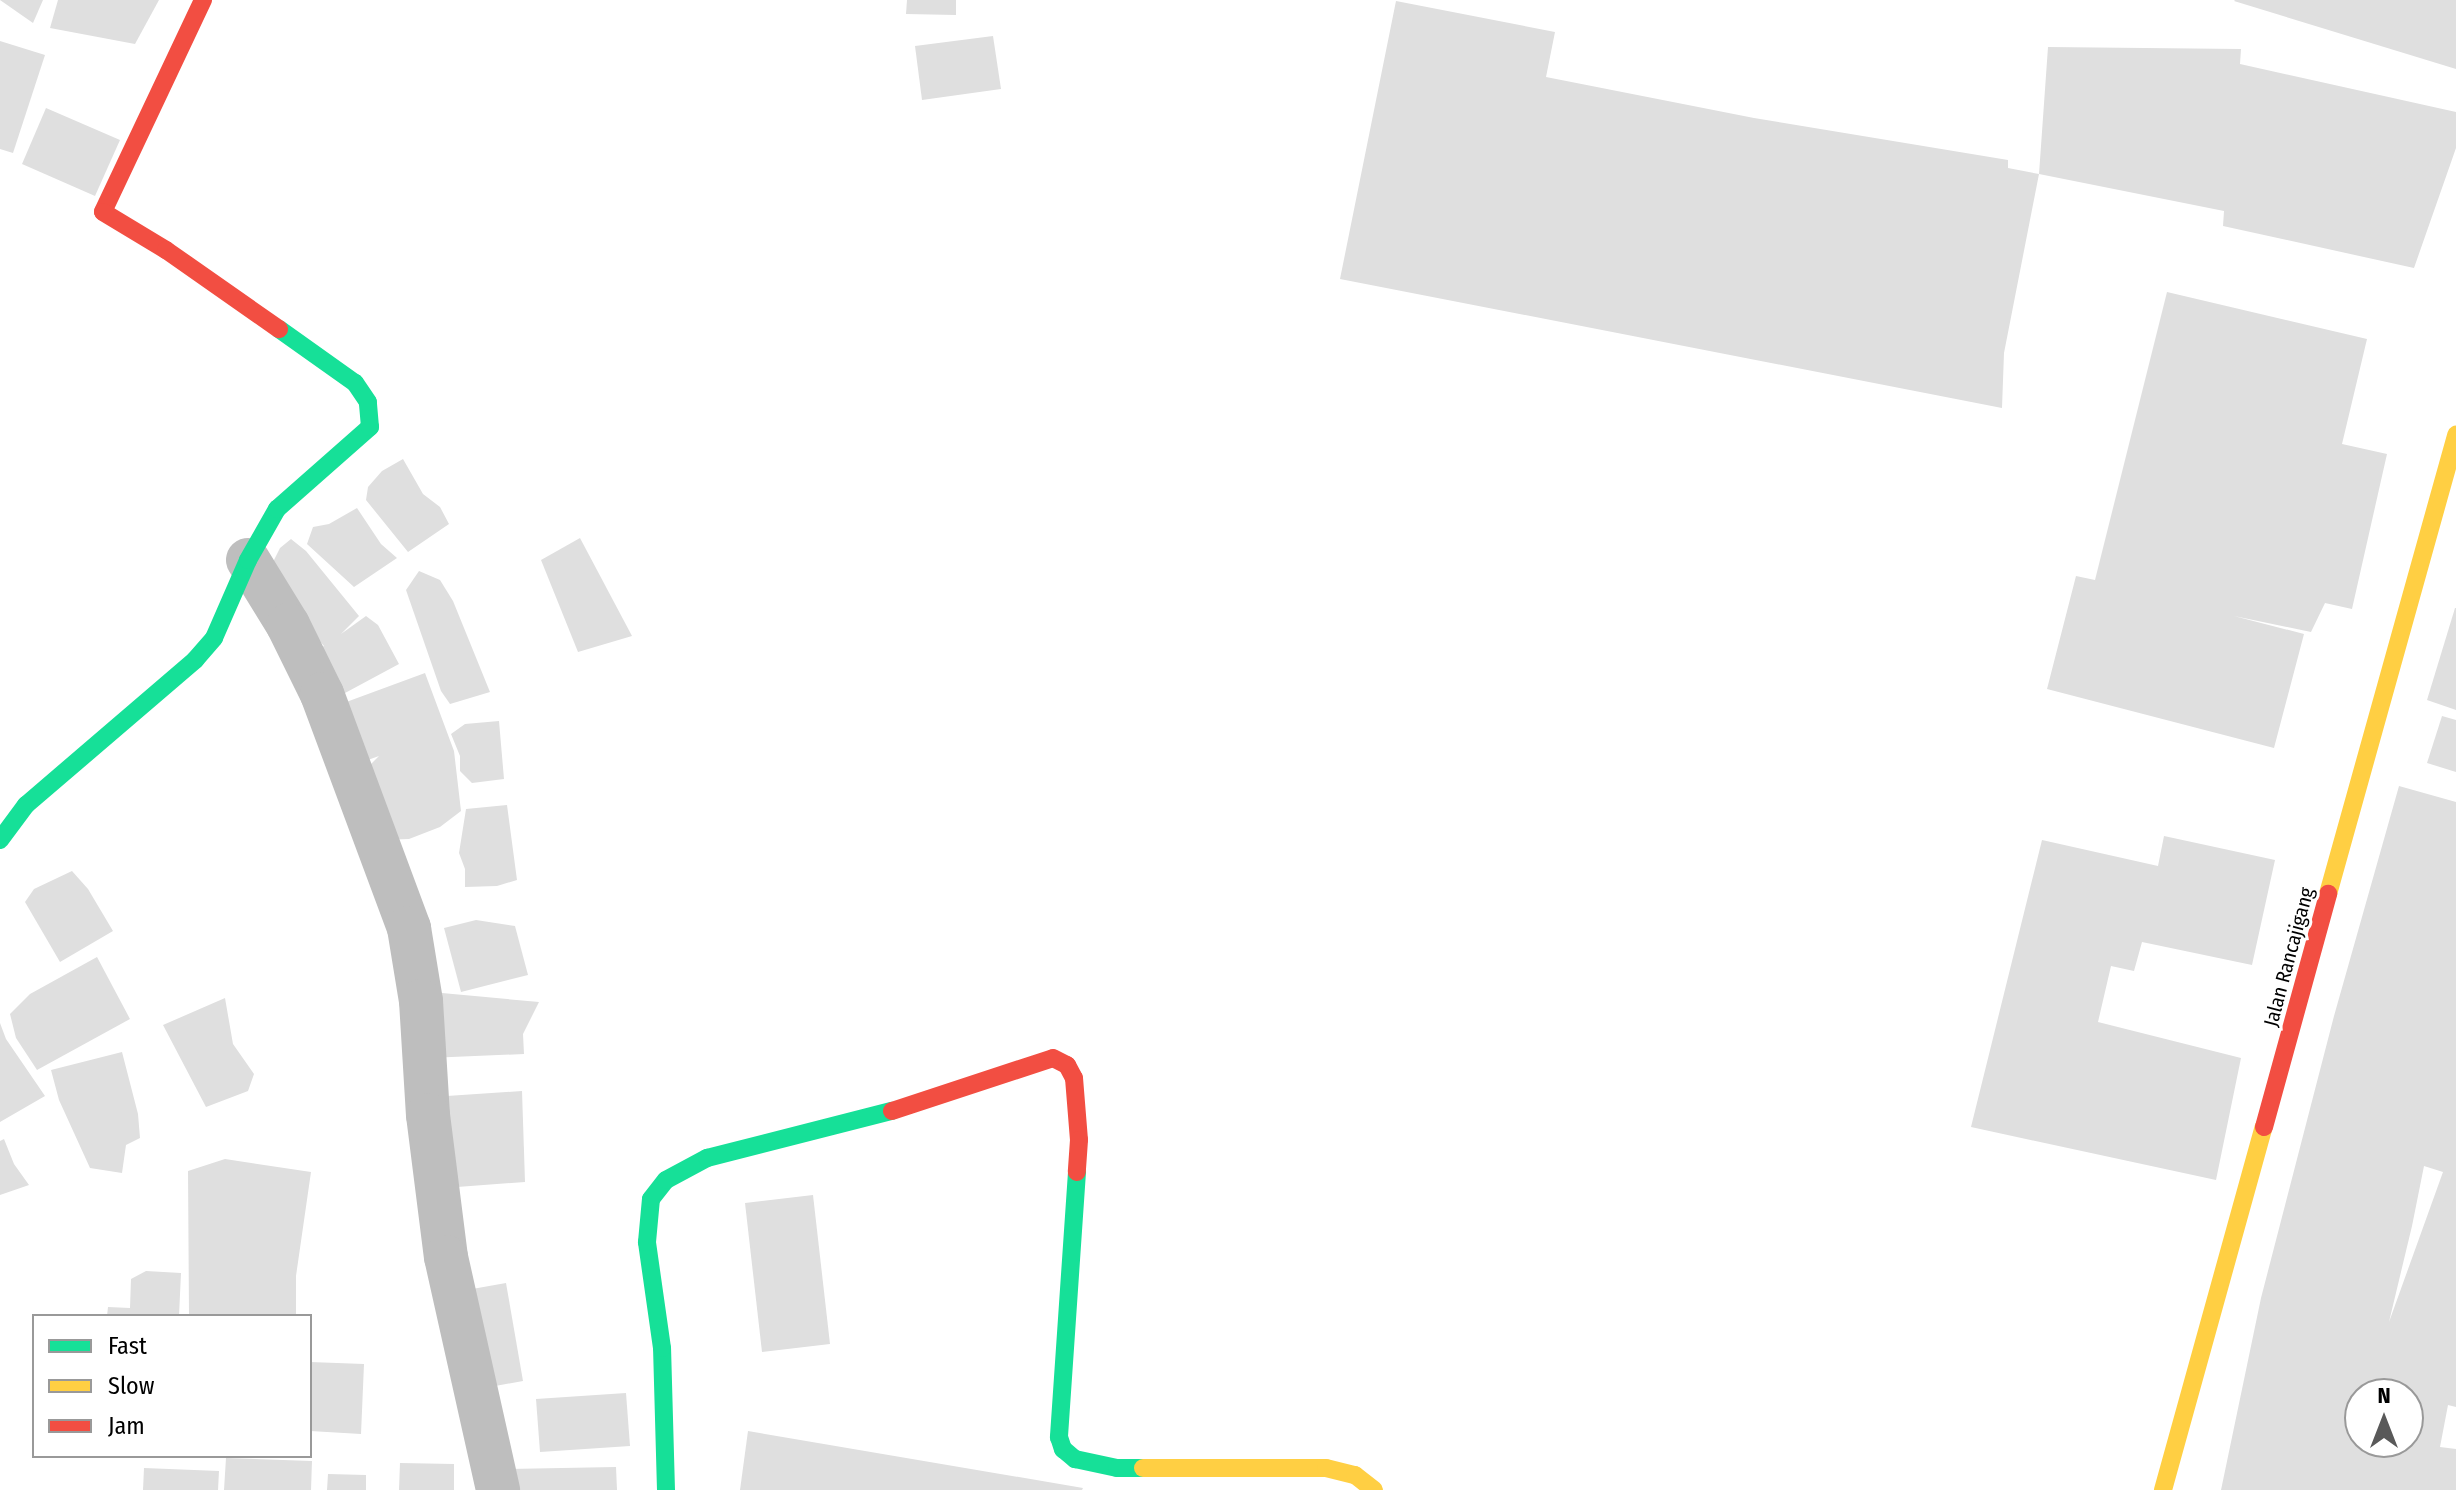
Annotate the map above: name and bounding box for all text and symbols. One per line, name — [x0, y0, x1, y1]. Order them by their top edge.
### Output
street label: Jalan Rancajigang — [2259, 885, 2319, 1029]
legend — [32, 1314, 312, 1458]
text: Fast — [108, 1332, 147, 1360]
text: Slow — [108, 1372, 154, 1400]
north arrow — [2344, 1378, 2424, 1458]
text: N — [2377, 1382, 2391, 1409]
text: Jam — [108, 1412, 145, 1440]

